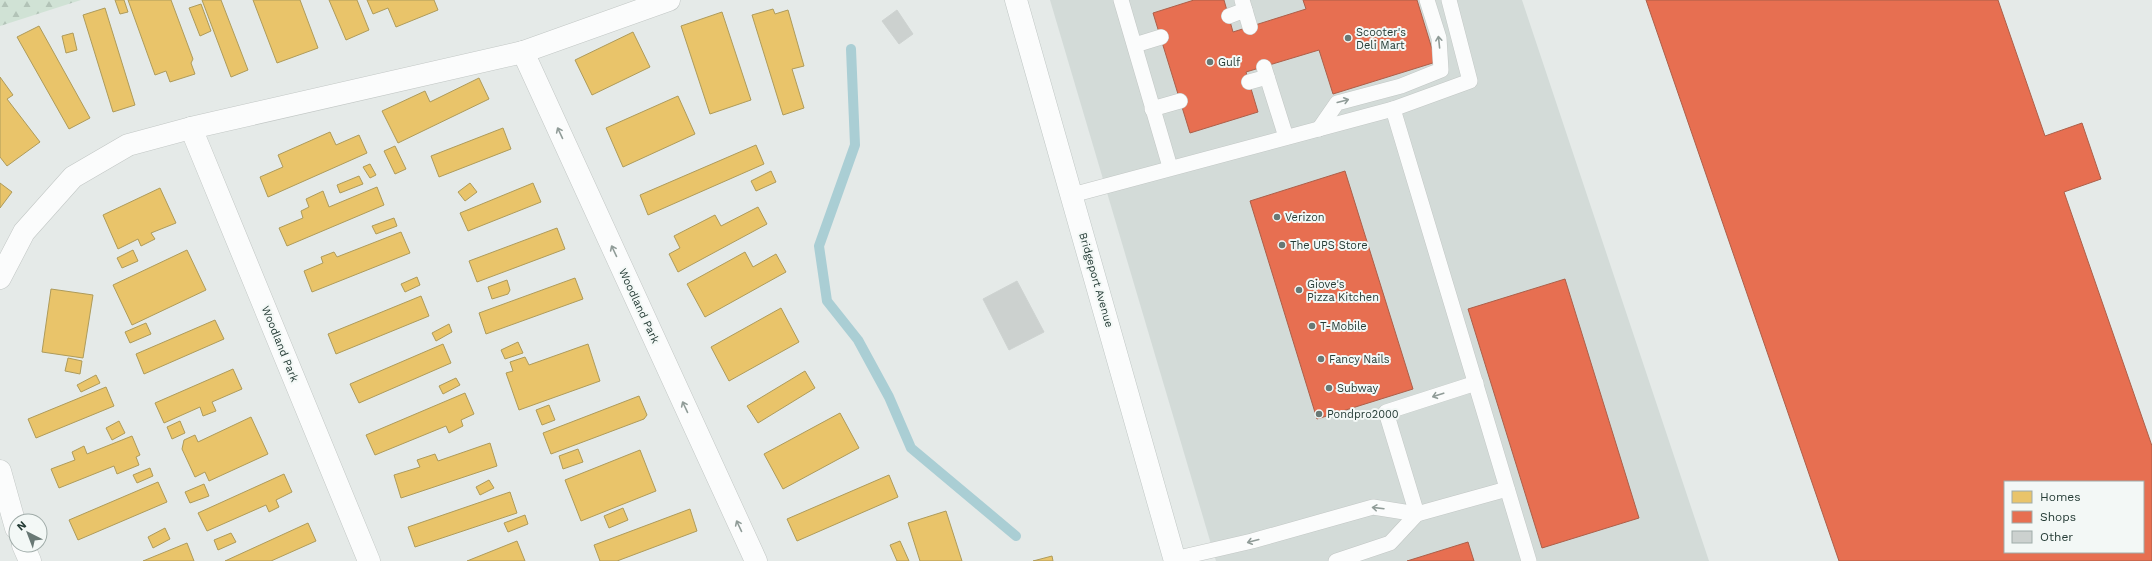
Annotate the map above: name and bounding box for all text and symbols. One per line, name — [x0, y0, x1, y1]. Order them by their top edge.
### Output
place label: Scooter's Deli Mart — [1356, 26, 1406, 52]
marker: Scooter's Deli Mart — [1343, 33, 1353, 43]
one-way arrow — [1435, 36, 1442, 49]
place label: Gulf — [1218, 56, 1241, 69]
marker: Gulf — [1205, 57, 1215, 67]
one-way arrow — [1337, 97, 1350, 104]
one-way arrow — [556, 127, 563, 139]
place label: Verizon — [1285, 211, 1325, 224]
marker: Verizon — [1272, 212, 1282, 222]
street label: Bridgeport Avenue — [1076, 231, 1116, 329]
place label: The UPS Store — [1290, 239, 1368, 252]
marker: The UPS Store — [1277, 240, 1287, 250]
one-way arrow — [610, 245, 617, 257]
street label: Woodland Park — [616, 267, 662, 345]
place label: Giove's Pizza Kitchen — [1307, 278, 1379, 304]
marker: Giove's Pizza Kitchen — [1294, 285, 1304, 295]
street label: Woodland Park — [259, 304, 301, 384]
place label: T-Mobile — [1320, 320, 1367, 333]
marker: T-Mobile — [1307, 321, 1317, 331]
place label: Fancy Nails — [1329, 353, 1390, 366]
marker: Fancy Nails — [1316, 354, 1326, 364]
place label: Subway — [1337, 382, 1378, 395]
marker: Subway — [1324, 383, 1334, 393]
one-way arrow — [1432, 392, 1445, 399]
one-way arrow — [681, 402, 688, 414]
place label: Pondpro2000 — [1327, 408, 1399, 421]
marker: Pondpro2000 — [1314, 409, 1324, 419]
legend — [2004, 481, 2144, 553]
text: Homes — [2040, 490, 2081, 504]
one-way arrow — [1372, 504, 1385, 512]
text: Shops — [2040, 510, 2076, 524]
north arrow — [8, 513, 48, 553]
text: N — [14, 518, 29, 533]
one-way arrow — [735, 520, 742, 532]
text: Other — [2040, 530, 2073, 544]
one-way arrow — [1247, 537, 1260, 545]

